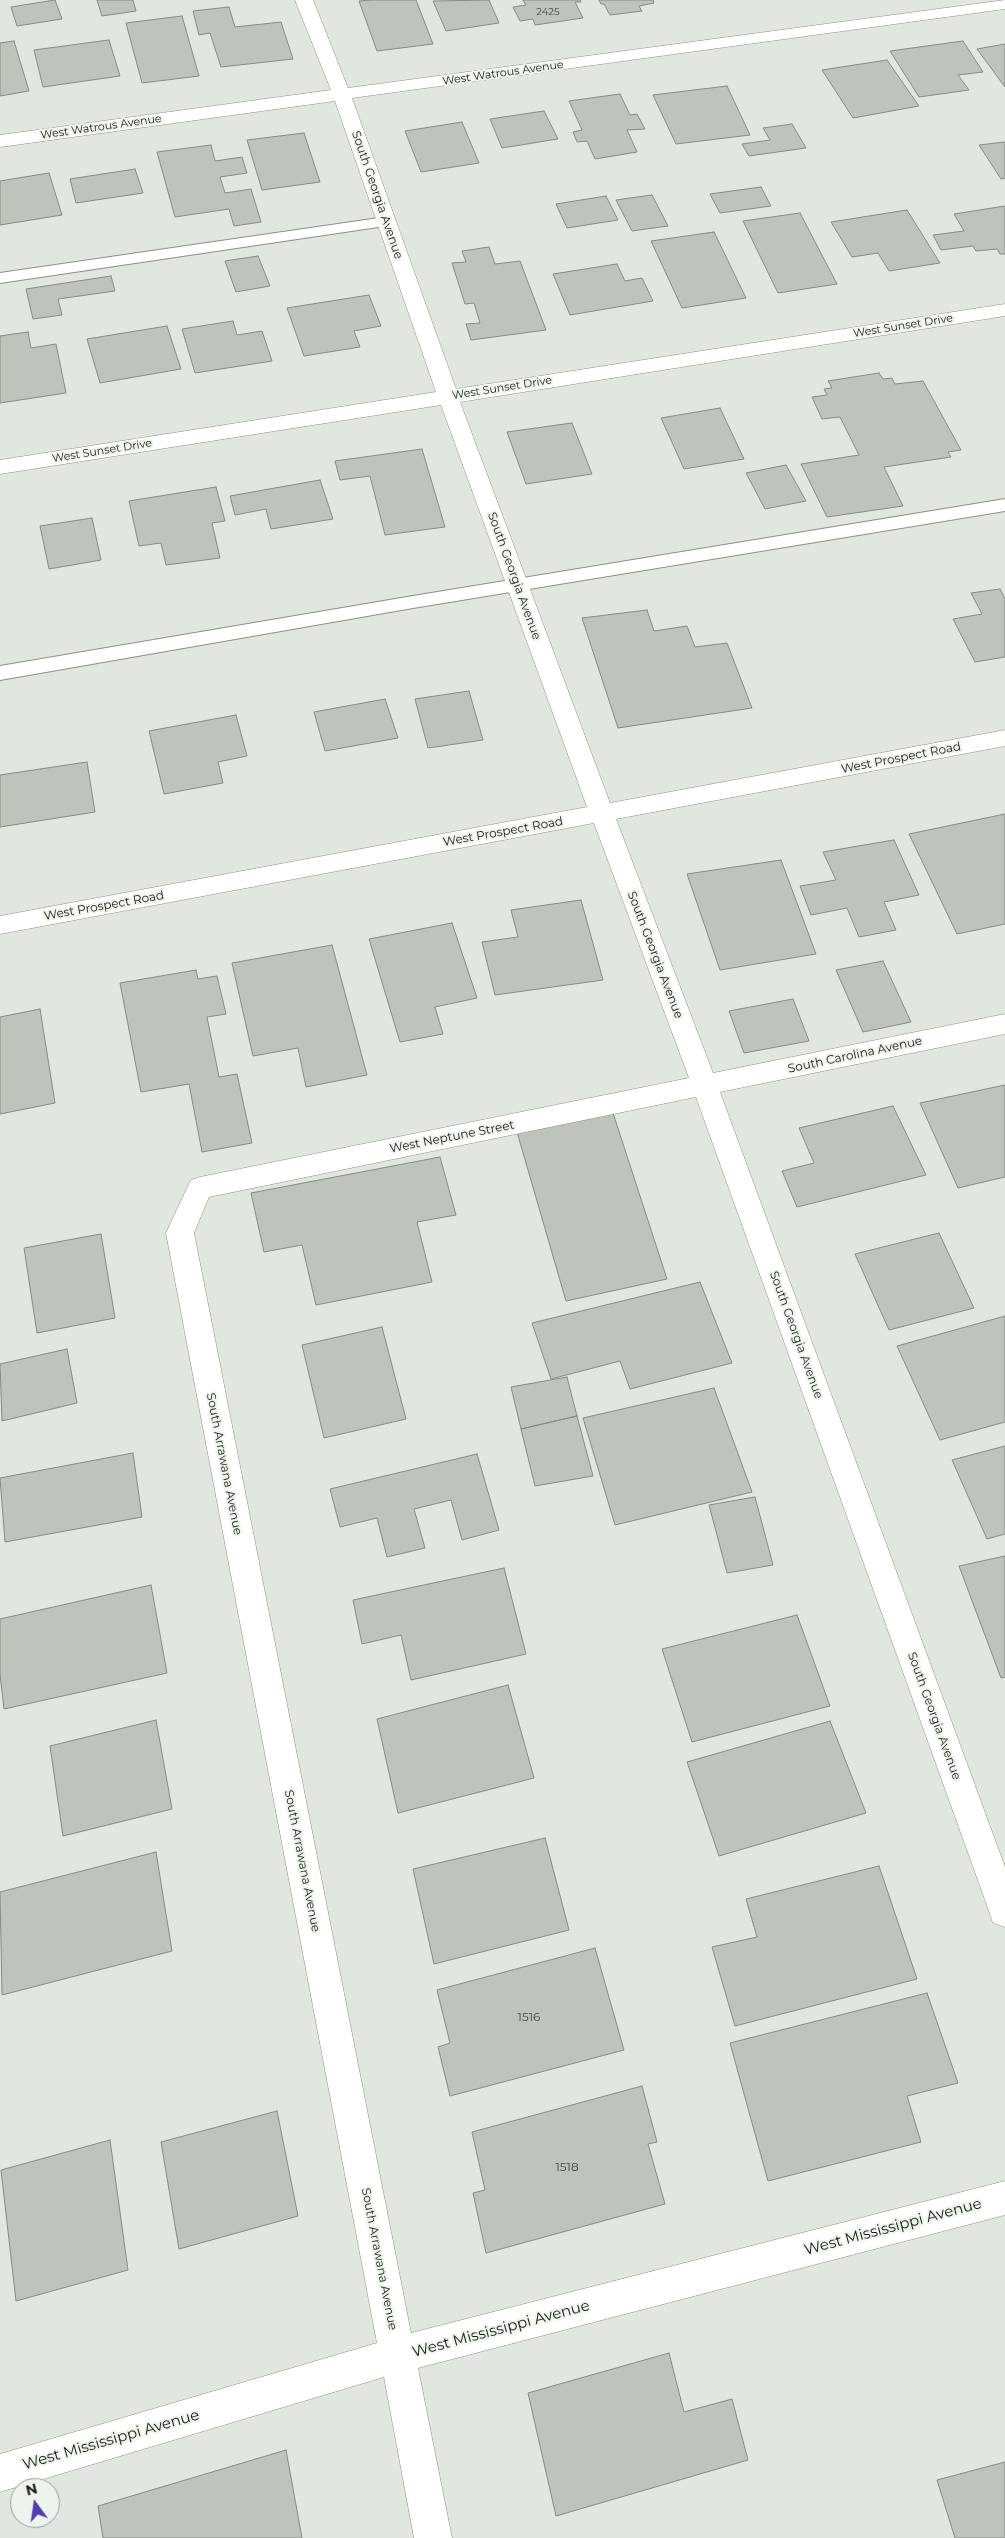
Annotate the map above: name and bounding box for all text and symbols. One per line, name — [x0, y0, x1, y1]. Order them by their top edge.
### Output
house number: 2425 — [536, 6, 560, 18]
street label: West Watrous Avenue — [442, 58, 564, 88]
street label: West Watrous Avenue — [40, 112, 162, 142]
street label: South Georgia Avenue — [348, 129, 406, 261]
street label: West Sunset Drive — [852, 312, 954, 340]
street label: West Sunset Drive — [451, 374, 553, 402]
street label: West Sunset Drive — [51, 437, 153, 465]
street label: South Georgia Avenue — [484, 510, 544, 642]
street label: West Prospect Road — [840, 739, 962, 777]
street label: West Prospect Road — [442, 814, 564, 850]
street label: West Prospect Road — [43, 888, 165, 924]
street label: South Georgia Avenue — [624, 890, 686, 1020]
street label: South Carolina Avenue — [787, 1034, 923, 1076]
street label: West Neptune Street — [388, 1118, 516, 1156]
street label: South Georgia Avenue — [766, 1269, 826, 1401]
street label: South Arrawana Avenue — [203, 1392, 245, 1536]
street label: South Georgia Avenue — [904, 1650, 964, 1782]
street label: South Arrawana Avenue — [281, 1789, 323, 1933]
house number: 1516 — [518, 2010, 540, 2024]
house number: 1518 — [555, 2160, 579, 2174]
street label: South Arrawana Avenue — [358, 2187, 400, 2331]
street label: West Mississippi Avenue — [802, 2195, 984, 2259]
street label: West Mississippi Avenue — [410, 2297, 592, 2361]
street label: West Mississippi Avenue — [21, 2406, 201, 2474]
north arrow — [10, 2478, 60, 2528]
text: N — [24, 2479, 39, 2500]

